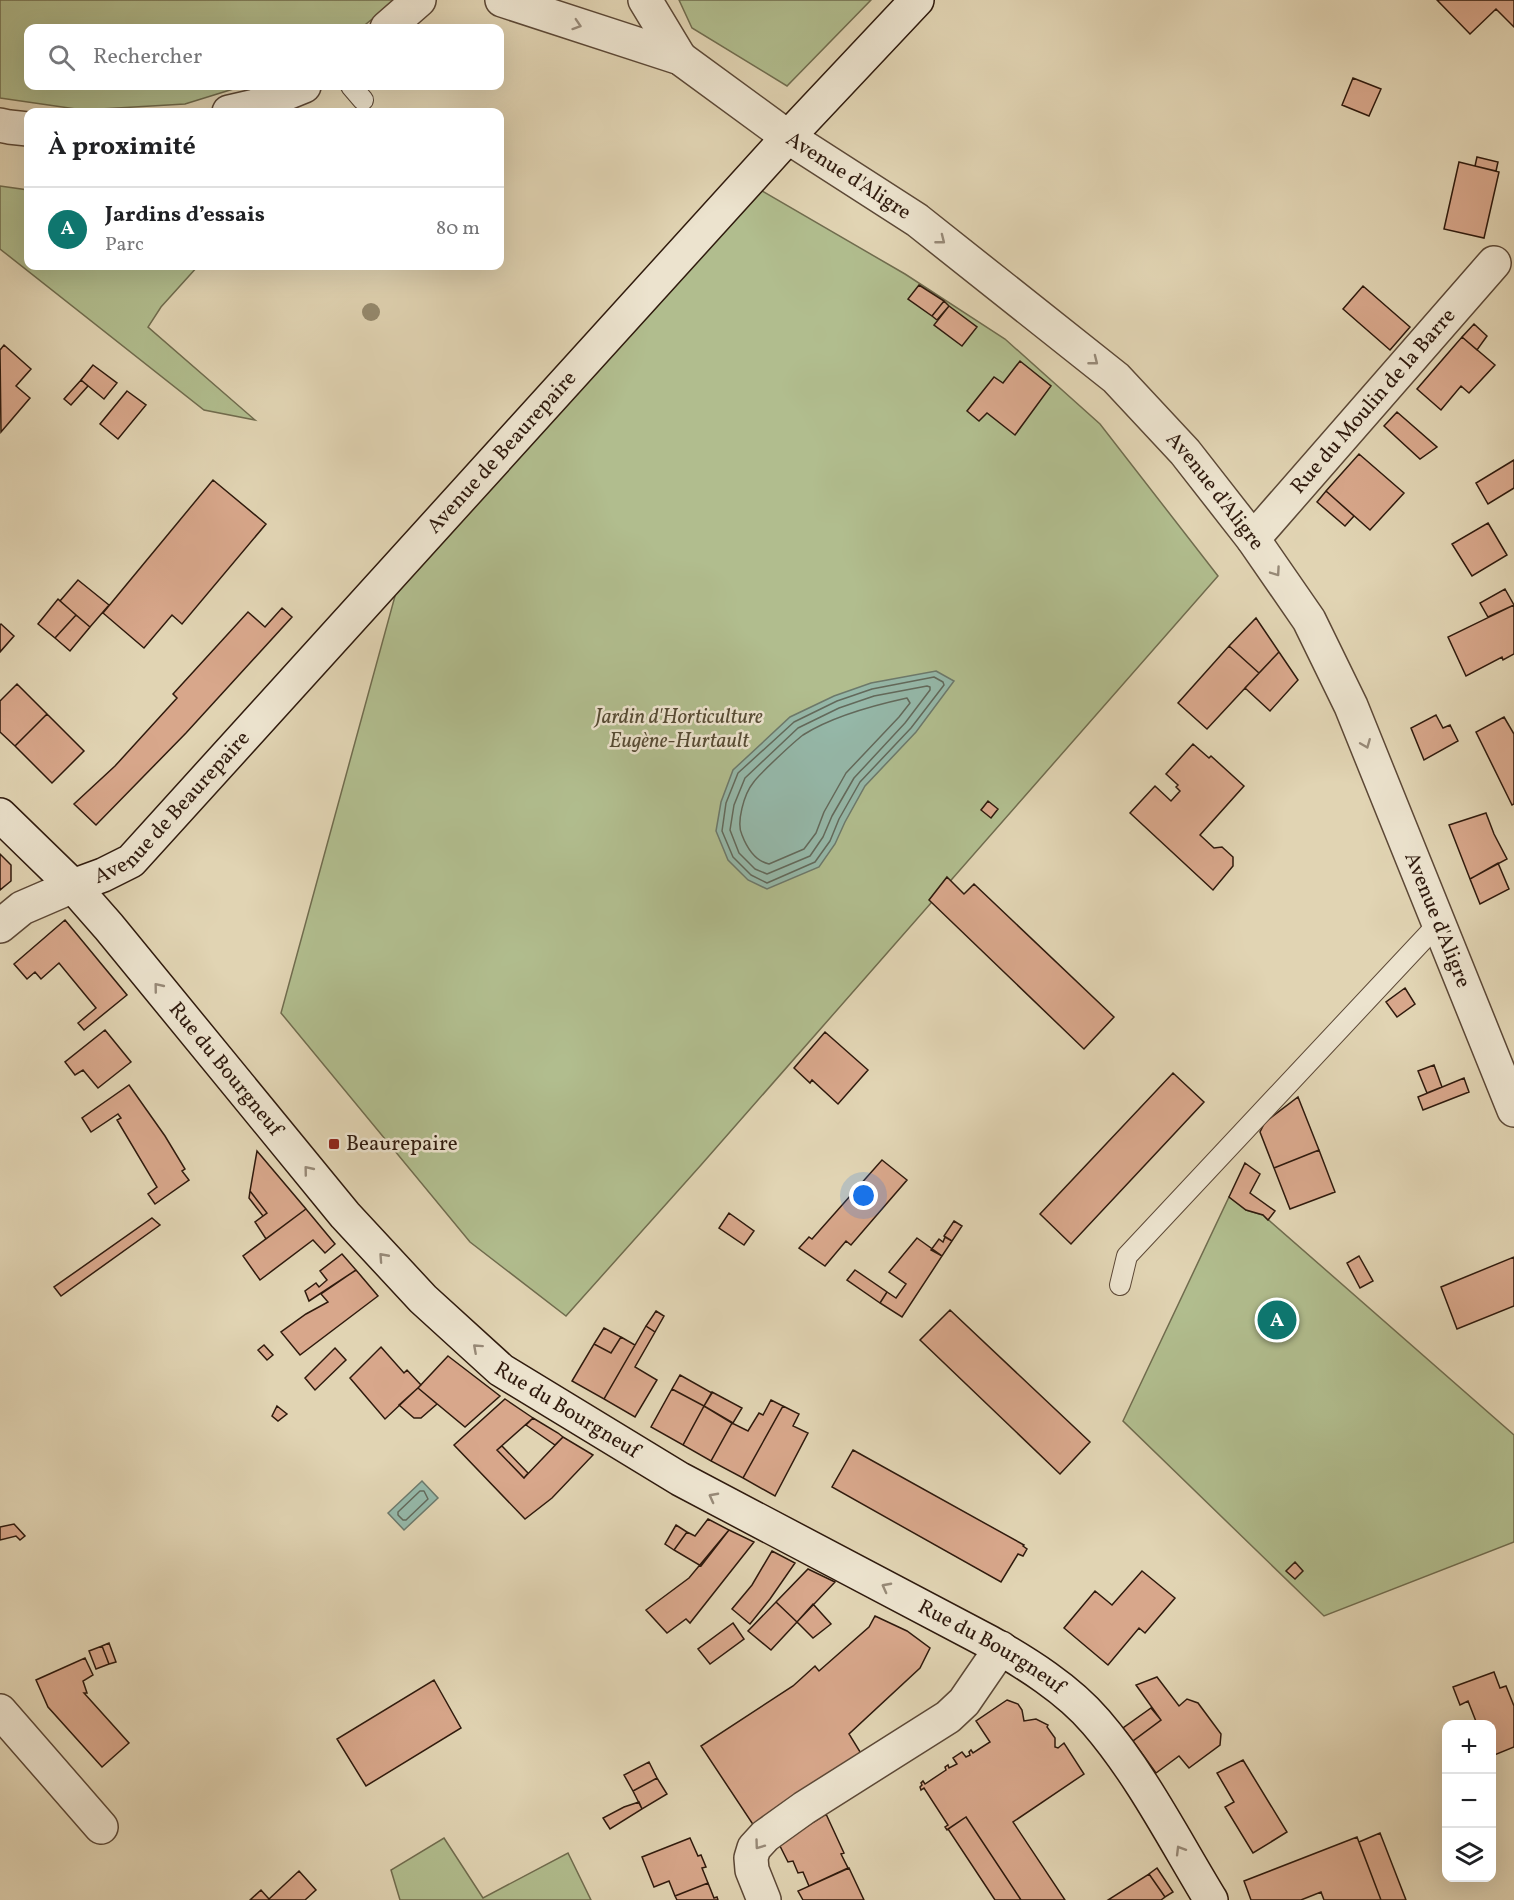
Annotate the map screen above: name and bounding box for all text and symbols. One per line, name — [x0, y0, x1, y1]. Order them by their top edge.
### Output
one-way arrow — [571, 17, 582, 30]
search box — [24, 24, 504, 90]
icon: search — [45, 41, 78, 74]
text: Rechercher — [93, 42, 202, 73]
street label: Avenue d'Aligre — [780, 125, 917, 227]
text: À proximité — [48, 129, 196, 165]
text: Jardins d’essais — [105, 200, 265, 231]
text: A — [60, 215, 75, 243]
text: 80 m — [436, 215, 480, 243]
text: Parc — [105, 231, 144, 259]
one-way arrow — [935, 233, 946, 244]
street label: Rue du Moulin de la Barre — [1284, 302, 1463, 500]
one-way arrow — [1088, 353, 1099, 364]
street label: Avenue de Beaurepaire — [420, 365, 583, 540]
street label: Avenue d'Aligre — [1159, 426, 1271, 556]
one-way arrow — [1269, 565, 1280, 576]
park label: Jardin d'Horticulture Eugène-Hurtault — [593, 703, 763, 756]
street label: Avenue de Beaurepaire — [90, 724, 257, 891]
one-way arrow — [1359, 738, 1372, 748]
street label: Avenue d'Aligre — [1397, 848, 1478, 992]
one-way arrow — [154, 982, 165, 993]
street label: Rue du Bourgneuf — [162, 996, 290, 1144]
place label: Beaurepaire — [346, 1130, 458, 1159]
marker: Beaurepaire — [327, 1137, 341, 1151]
one-way arrow — [304, 1166, 315, 1177]
your location — [849, 1181, 878, 1210]
one-way arrow — [379, 1254, 390, 1264]
pin: A — [1258, 1298, 1296, 1342]
one-way arrow — [473, 1345, 484, 1356]
street label: Rue du Bourgneuf — [489, 1355, 647, 1467]
one-way arrow — [708, 1492, 719, 1504]
one-way arrow — [881, 1583, 892, 1594]
street label: Rue du Bourgneuf — [913, 1593, 1072, 1702]
map controls — [1442, 1720, 1496, 1882]
button: + — [1442, 1720, 1496, 1774]
button: − — [1442, 1774, 1496, 1828]
button: layers — [1442, 1828, 1496, 1882]
one-way arrow — [755, 1838, 766, 1849]
one-way arrow — [1176, 1846, 1188, 1856]

